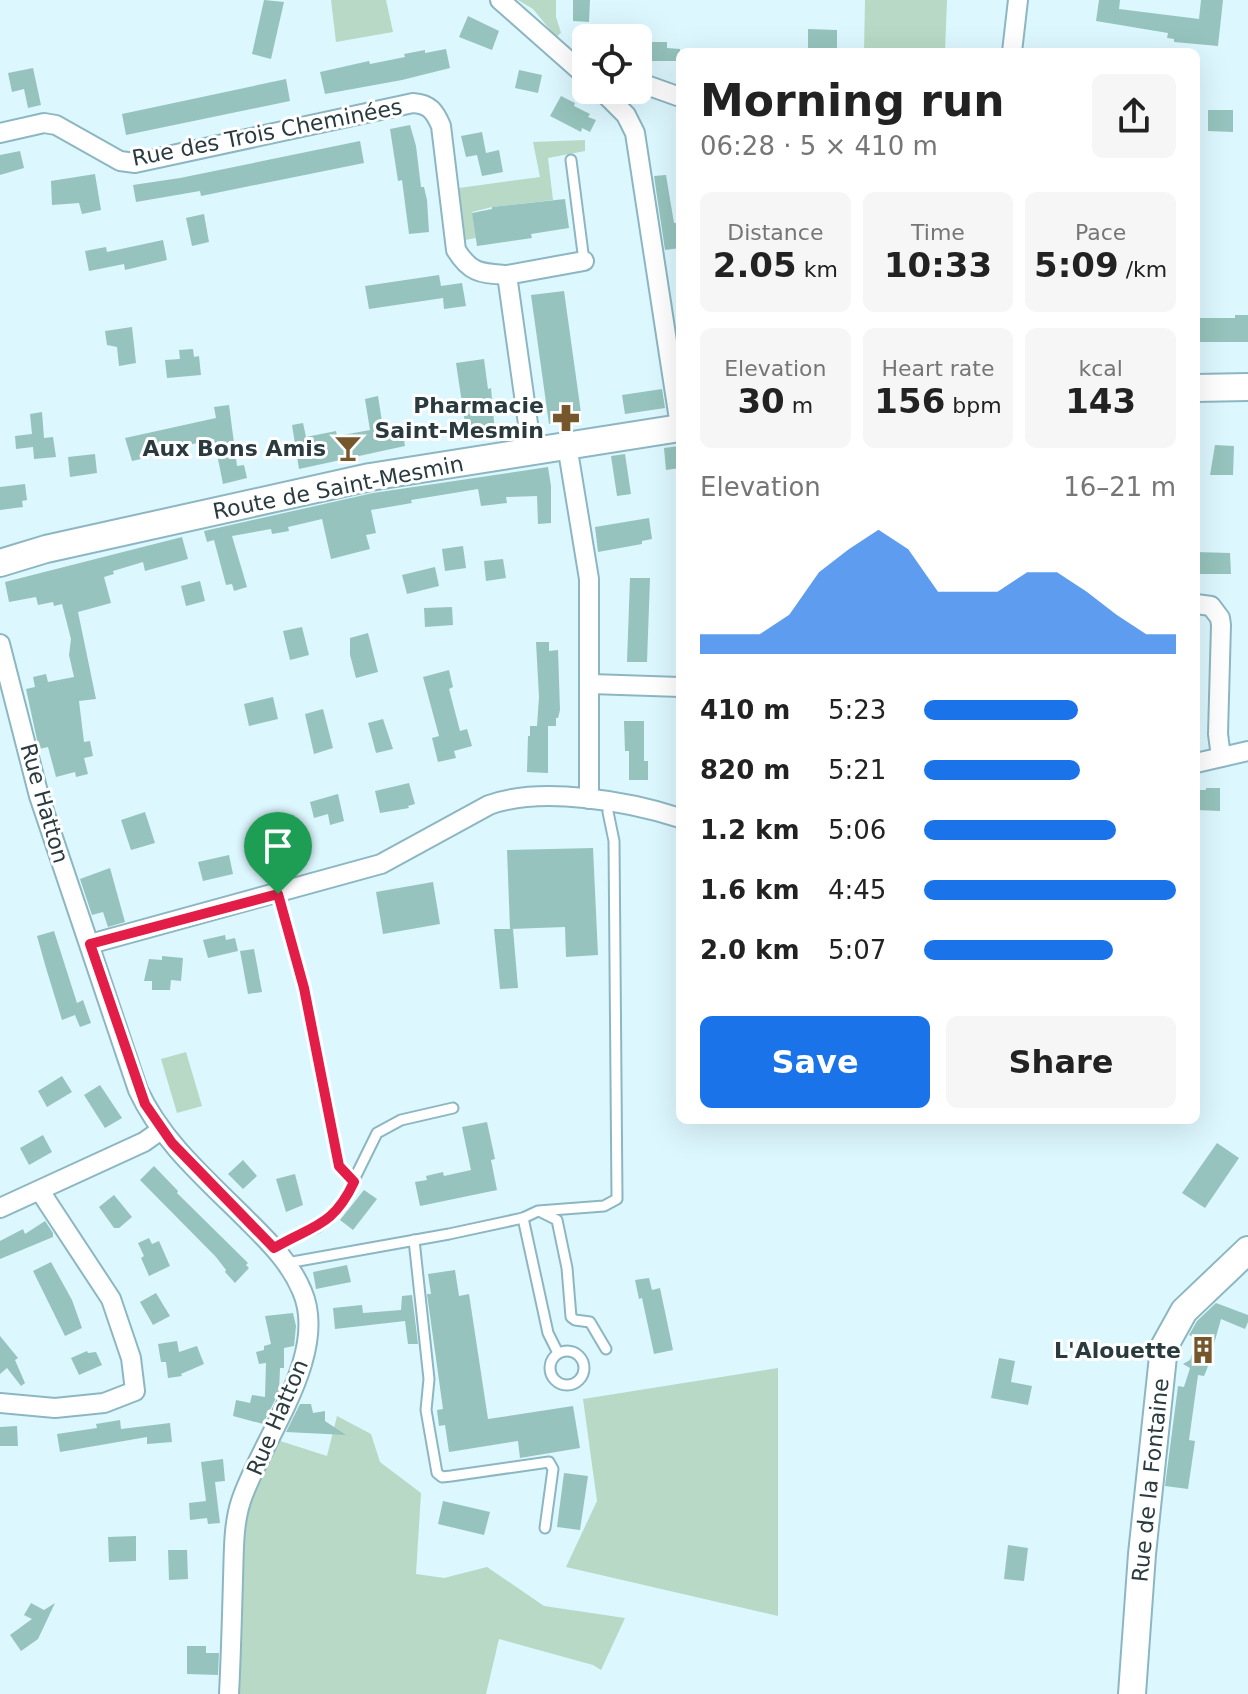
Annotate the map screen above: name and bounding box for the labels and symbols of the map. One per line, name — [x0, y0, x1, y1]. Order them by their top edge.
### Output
street label: Rue des Trois Cheminées — [130, 94, 404, 171]
place label: Pharmacie Saint-Mesmin — [374, 393, 544, 443]
pharmacy icon: Pharmacie Saint-Mesmin — [551, 403, 581, 433]
bar icon: Aux Bons Amis — [333, 433, 363, 463]
place label: Aux Bons Amis — [143, 436, 326, 461]
street label: Route de Saint-Mesmin — [211, 451, 466, 524]
street label: Rue Hatton — [15, 740, 74, 866]
pin — [244, 812, 312, 894]
building icon: L'Alouette — [1188, 1335, 1218, 1365]
place label: L'Alouette — [1054, 1338, 1181, 1363]
street label: Rue Hatton — [242, 1355, 313, 1479]
street label: Rue de la Fontaine — [1127, 1377, 1174, 1583]

